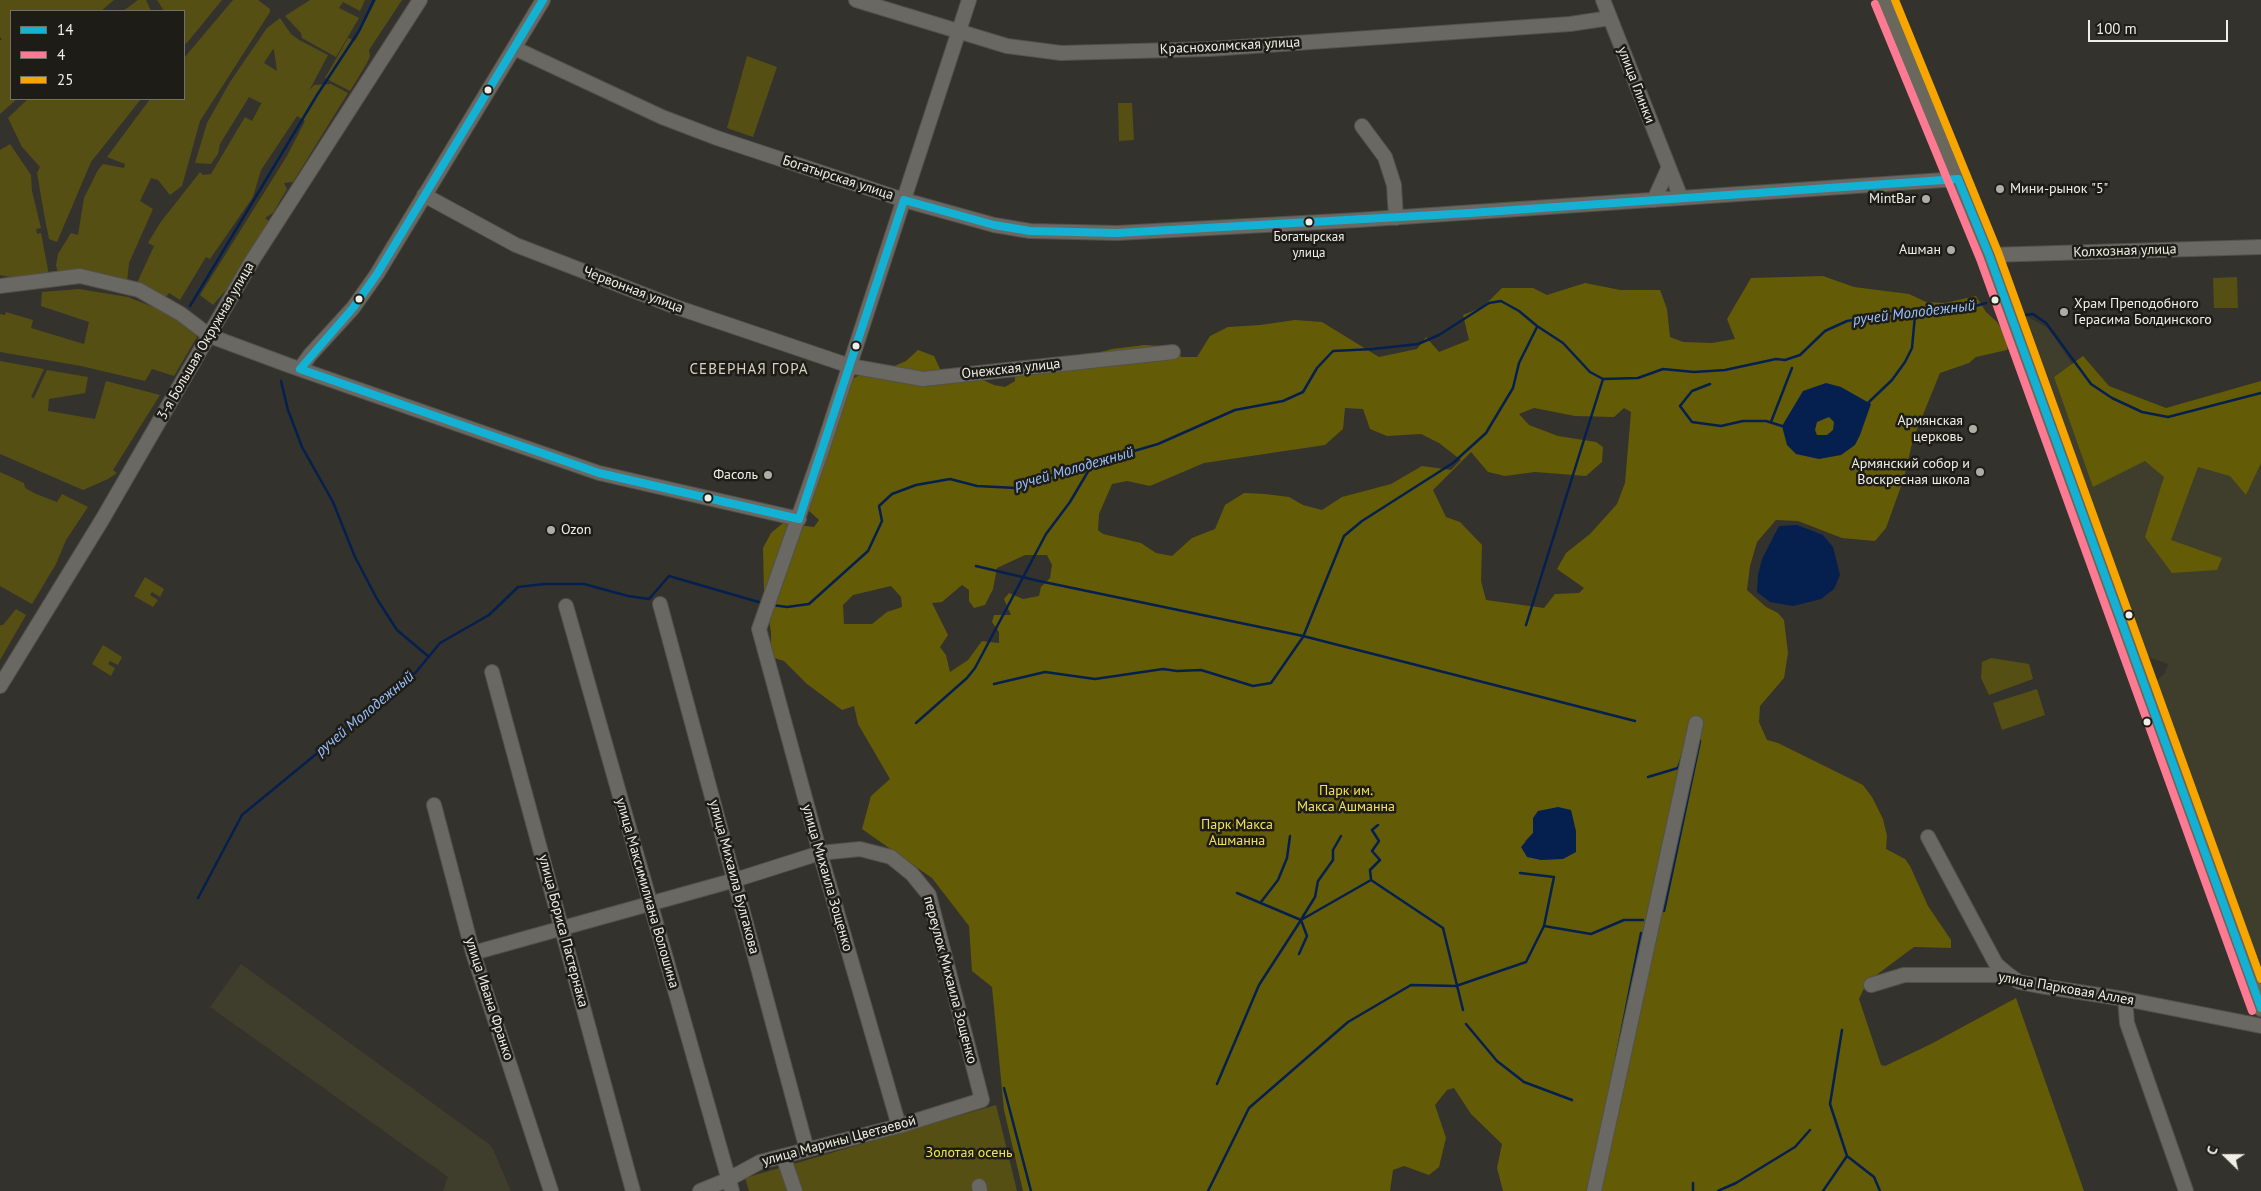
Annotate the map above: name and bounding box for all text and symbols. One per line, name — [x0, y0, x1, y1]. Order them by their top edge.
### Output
legend — [10, 10, 185, 100]
scale bar — [2091, 10, 2231, 42]
text: 100 m — [2096, 19, 2137, 38]
text: 14 — [57, 20, 73, 39]
street label: Краснохолмская улица — [1159, 34, 1301, 58]
street label: улица Глинки — [1614, 44, 1658, 126]
text: 4 — [57, 45, 65, 64]
text: 25 — [57, 70, 73, 89]
unlabelled marker — [483, 85, 493, 95]
street label: Богатырская улица — [780, 152, 896, 204]
place label: Мини-рынок "5" — [2010, 181, 2108, 197]
marker: Мини-рынок "5" — [1994, 183, 2006, 195]
place label: MintBar — [1869, 191, 1916, 207]
marker: MintBar — [1920, 193, 1932, 205]
marker: Богатырская улица — [1304, 217, 1314, 227]
place label: Богатырская улица — [1274, 229, 1344, 260]
street label: Колхозная улица — [2073, 241, 2177, 261]
place label: Ашман — [1899, 242, 1941, 258]
marker: Ашман — [1945, 244, 1957, 256]
street label: 3-я Большая Окружная улица — [154, 259, 258, 423]
street label: Червонная улица — [581, 263, 685, 317]
unlabelled marker — [354, 294, 364, 304]
unlabelled marker — [1990, 295, 2000, 305]
place label: Храм Преподобного Герасима Болдинского — [2074, 296, 2212, 328]
water label: ручей Молодежный — [1852, 297, 1976, 329]
marker: Храм Преподобного Герасима Болдинского — [2058, 306, 2070, 318]
unlabelled marker — [851, 341, 861, 351]
street label: Онежская улица — [961, 355, 1061, 383]
district label: СЕВЕРНАЯ ГОРА — [688, 361, 810, 379]
place label: Армянская церковь — [1897, 413, 1963, 446]
marker: Армянская церковь — [1967, 423, 1979, 435]
water label: ручей Молодежный — [1012, 443, 1136, 495]
place label: Армянский собор и Воскресная школа — [1852, 456, 1970, 488]
marker: Армянский собор и Воскресная школа — [1974, 466, 1986, 478]
place label: Фасоль — [713, 467, 758, 483]
marker: Фасоль — [762, 469, 774, 481]
unlabelled marker — [703, 493, 713, 503]
place label: Ozon — [561, 522, 591, 538]
marker: Ozon — [545, 524, 557, 536]
unlabelled marker — [2124, 610, 2134, 620]
water label: ручей Молодежный — [312, 668, 418, 760]
unlabelled marker — [2142, 717, 2152, 727]
park label: Парк им. Макса Ашманна — [1297, 783, 1395, 816]
street label: улица Максимилиана Волошина — [612, 796, 682, 990]
street label: улица Михаила Булгакова — [705, 798, 763, 956]
street label: улица Михаила Зощенко — [798, 803, 856, 953]
park label: Парк Макса Ашманна — [1201, 817, 1273, 850]
street label: улица Бориса Пастернака — [535, 853, 591, 1009]
street label: переулок Михаила Зощенко — [920, 894, 980, 1066]
street label: улица Ивана Франко — [461, 935, 517, 1063]
street label: улица Парковая Аллея — [1997, 969, 2135, 1009]
street label: улица Марины Цветаевой — [760, 1112, 918, 1170]
north arrow — [2201, 1131, 2251, 1181]
text: С — [2202, 1143, 2222, 1157]
park label: Золотая осень — [926, 1145, 1012, 1161]

